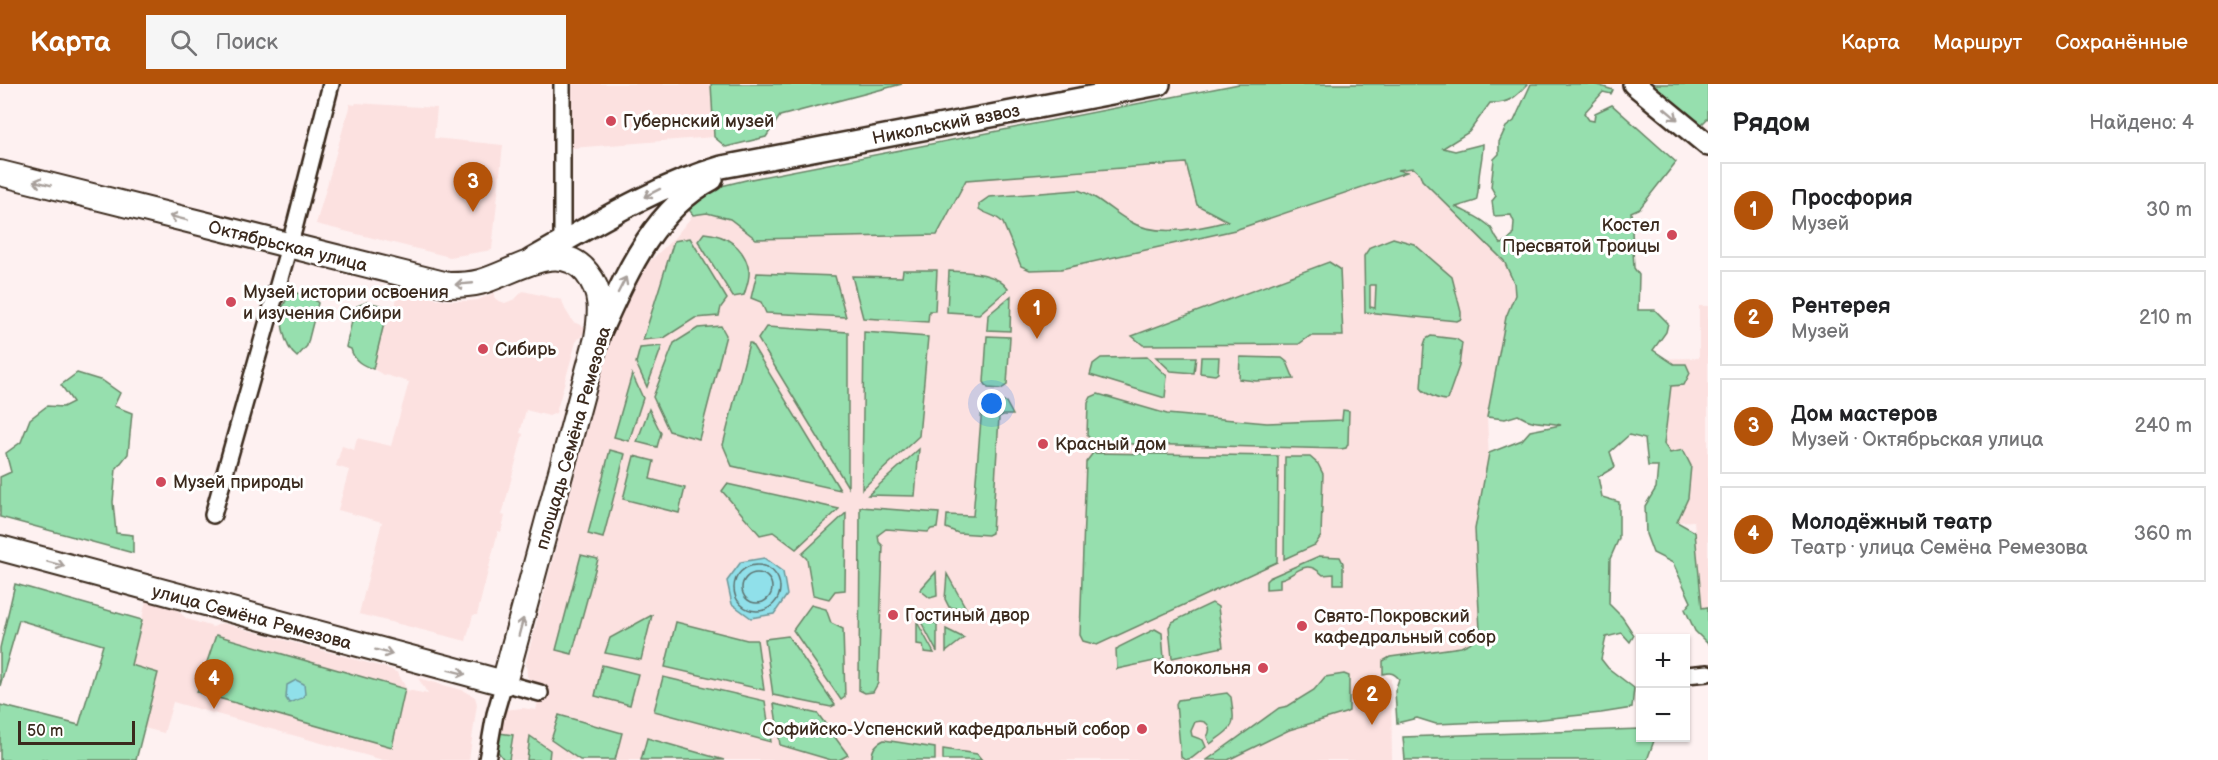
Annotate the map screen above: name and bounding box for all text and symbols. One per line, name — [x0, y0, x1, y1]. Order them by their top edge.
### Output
search box — [146, 15, 566, 69]
text: Карта — [30, 26, 110, 59]
icon: search — [167, 26, 200, 59]
text: Поиск — [215, 29, 278, 56]
text: Карта — [1841, 30, 1900, 55]
text: Маршрут — [1933, 30, 2022, 55]
text: Сохранённые — [2055, 30, 2188, 55]
street label: Никольский взвоз — [870, 100, 1022, 149]
one-way arrow — [1663, 107, 1678, 121]
text: Рядом — [1732, 108, 1810, 139]
place label: Губернский музей — [623, 111, 774, 132]
text: Найдено: 4 — [2089, 111, 2194, 135]
marker: Губернский музей — [604, 114, 618, 128]
pin: 3 — [454, 162, 492, 212]
one-way arrow — [33, 177, 52, 189]
text: Просфория — [1791, 185, 1913, 212]
one-way arrow — [644, 188, 662, 199]
text: 1 — [1749, 198, 1758, 222]
text: 30 m — [2146, 198, 2192, 222]
one-way arrow — [169, 212, 188, 223]
text: Музей — [1791, 212, 1849, 236]
place label: Костел Пресвятой Троицы — [1502, 215, 1660, 257]
street label: Октябрьская улица — [206, 217, 370, 277]
marker: Костел Пресвятой Троицы — [1665, 228, 1679, 242]
one-way arrow — [617, 277, 628, 295]
one-way arrow — [455, 279, 475, 290]
place label: Музей истории освоения и изучения Сибири — [243, 282, 449, 324]
pin: 1 — [1018, 290, 1056, 339]
text: Рентерея — [1791, 293, 1891, 320]
marker: Музей истории освоения и изучения Сибири — [224, 295, 238, 309]
text: 2 — [1748, 306, 1759, 330]
text: 210 m — [2139, 306, 2192, 330]
text: Музей — [1791, 320, 1849, 344]
street label: площадь Семёна Ремезова — [532, 324, 616, 552]
place label: Сибирь — [495, 339, 556, 360]
marker: Сибирь — [476, 342, 490, 356]
your location — [977, 389, 1006, 418]
text: Дом мастеров — [1791, 401, 1937, 428]
text: 3 — [1748, 414, 1759, 438]
text: 240 m — [2135, 414, 2192, 438]
text: Музей · Октябрьская улица — [1791, 428, 2044, 452]
place label: Красный дом — [1055, 434, 1167, 455]
marker: Красный дом — [1036, 437, 1050, 451]
place label: Музей природы — [173, 472, 304, 493]
marker: Музей природы — [154, 475, 168, 489]
text: Молодёжный театр — [1791, 509, 1992, 536]
text: 4 — [1748, 522, 1759, 546]
text: 360 m — [2134, 522, 2192, 546]
text: Театр · улица Семёна Ремезова — [1791, 536, 2088, 560]
one-way arrow — [47, 558, 66, 570]
street label: улица Семёна Ремезова — [150, 581, 354, 654]
place label: Гостиный двор — [905, 605, 1030, 626]
place label: Свято-Покровский кафедральный собор — [1314, 606, 1496, 648]
marker: Гостиный двор — [886, 608, 900, 622]
one-way arrow — [515, 618, 527, 637]
marker: Свято-Покровский кафедральный собор — [1295, 619, 1309, 633]
map controls — [1636, 634, 1690, 742]
button: + — [1636, 634, 1690, 688]
one-way arrow — [374, 647, 393, 658]
place label: Колокольня — [1153, 658, 1251, 679]
pin: 4 — [194, 660, 234, 709]
marker: Колокольня — [1256, 661, 1270, 675]
one-way arrow — [447, 666, 466, 678]
pin: 2 — [1352, 676, 1392, 725]
button: − — [1636, 688, 1690, 742]
scale bar — [18, 718, 135, 746]
place label: Софийско-Успенский кафедральный собор — [762, 719, 1130, 740]
text: 50 m — [27, 722, 63, 741]
marker: Софийско-Успенский кафедральный собор — [1135, 722, 1149, 736]

